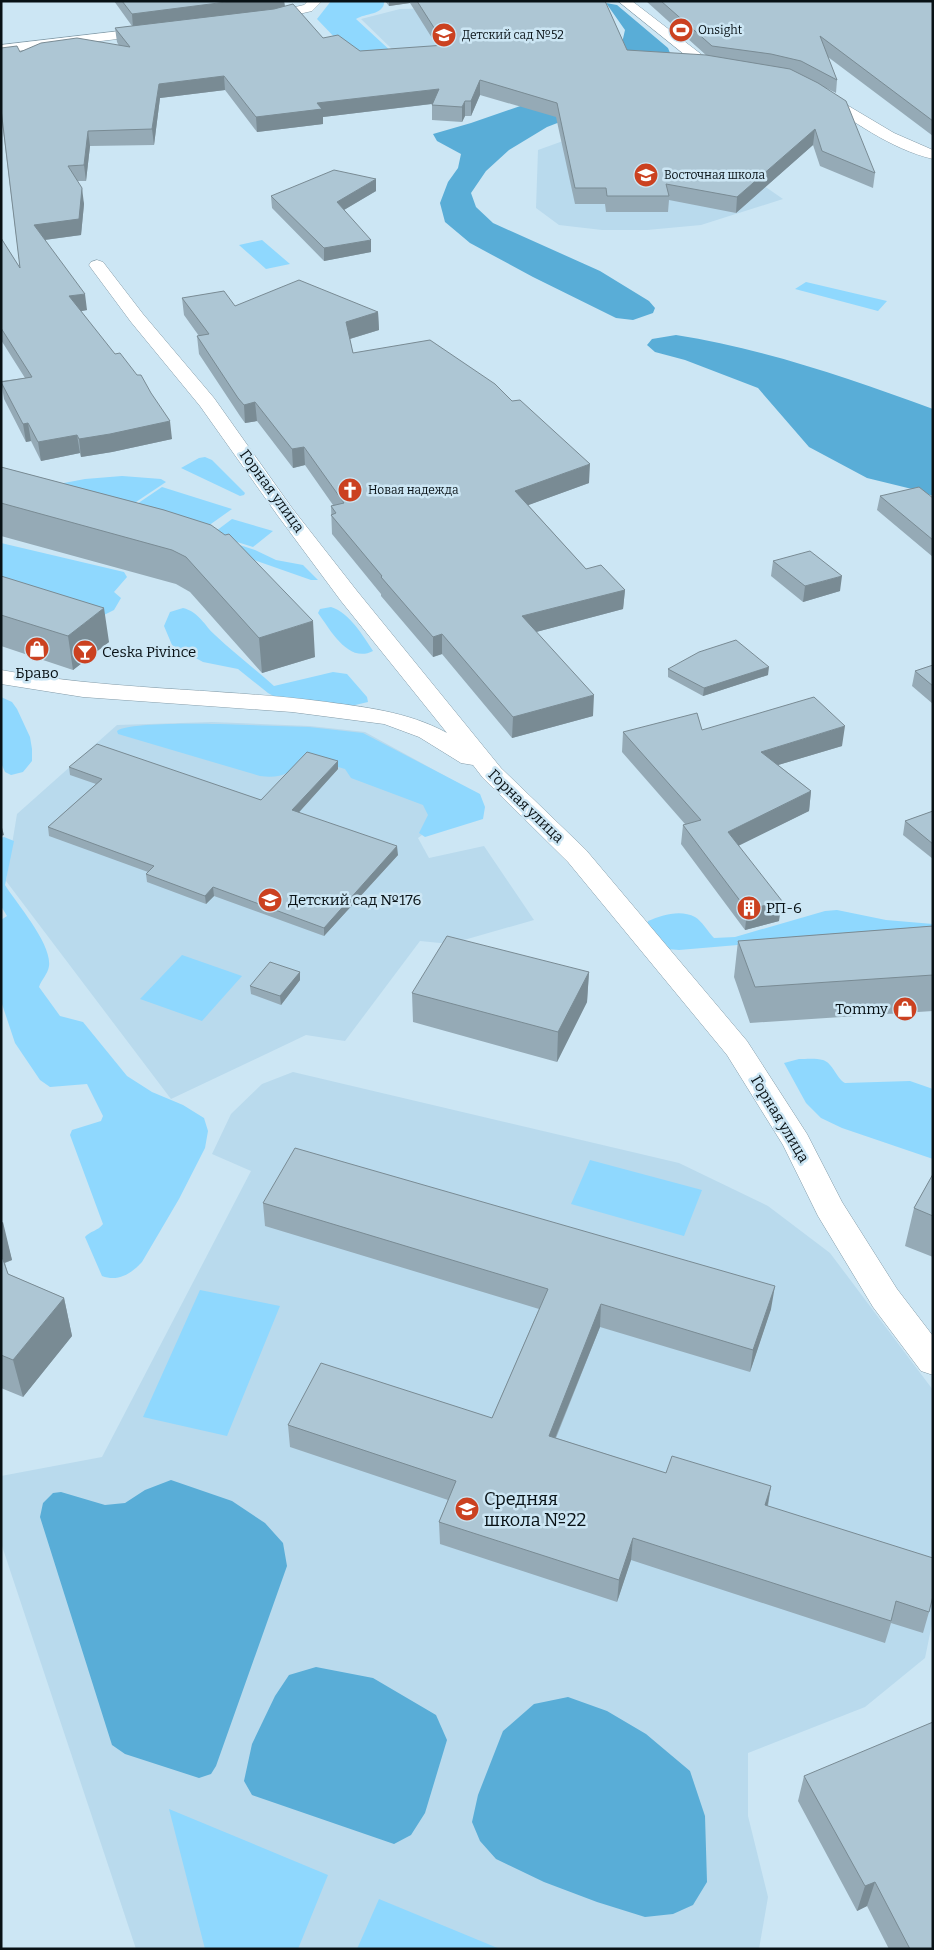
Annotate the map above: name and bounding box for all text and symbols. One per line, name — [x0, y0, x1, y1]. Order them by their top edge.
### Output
sports icon: Onsight — [668, 17, 694, 43]
school or university icon: Детский сад №52 — [431, 22, 457, 48]
place label: Onsight — [698, 23, 743, 37]
place label: Детский сад №52 — [462, 28, 564, 42]
school or university icon: Восточная школа — [633, 162, 659, 188]
place label: Восточная школа — [664, 168, 766, 182]
street label: Горная улица — [236, 446, 308, 536]
church icon: Новая надежда — [337, 477, 363, 503]
place label: Новая надежда — [368, 483, 459, 497]
shop icon: Браво — [24, 636, 50, 662]
bar icon: Ceska Pivince — [72, 639, 98, 665]
place label: Ceska Pivince — [102, 643, 196, 661]
place label: Браво — [15, 664, 59, 682]
street label: Горная улица — [484, 765, 568, 847]
school or university icon: Детский сад №176 — [257, 887, 283, 913]
place label: Детский сад №176 — [288, 891, 421, 909]
building icon: РП-6 — [736, 895, 762, 921]
place label: РП-6 — [766, 899, 802, 917]
shop icon: Tommy — [892, 996, 918, 1022]
place label: Tommy — [835, 1000, 888, 1018]
street label: Горная улица — [747, 1072, 813, 1166]
place label: Средняя школа №22 — [484, 1488, 586, 1531]
school or university icon: Средняя школа №22 — [454, 1496, 480, 1522]

